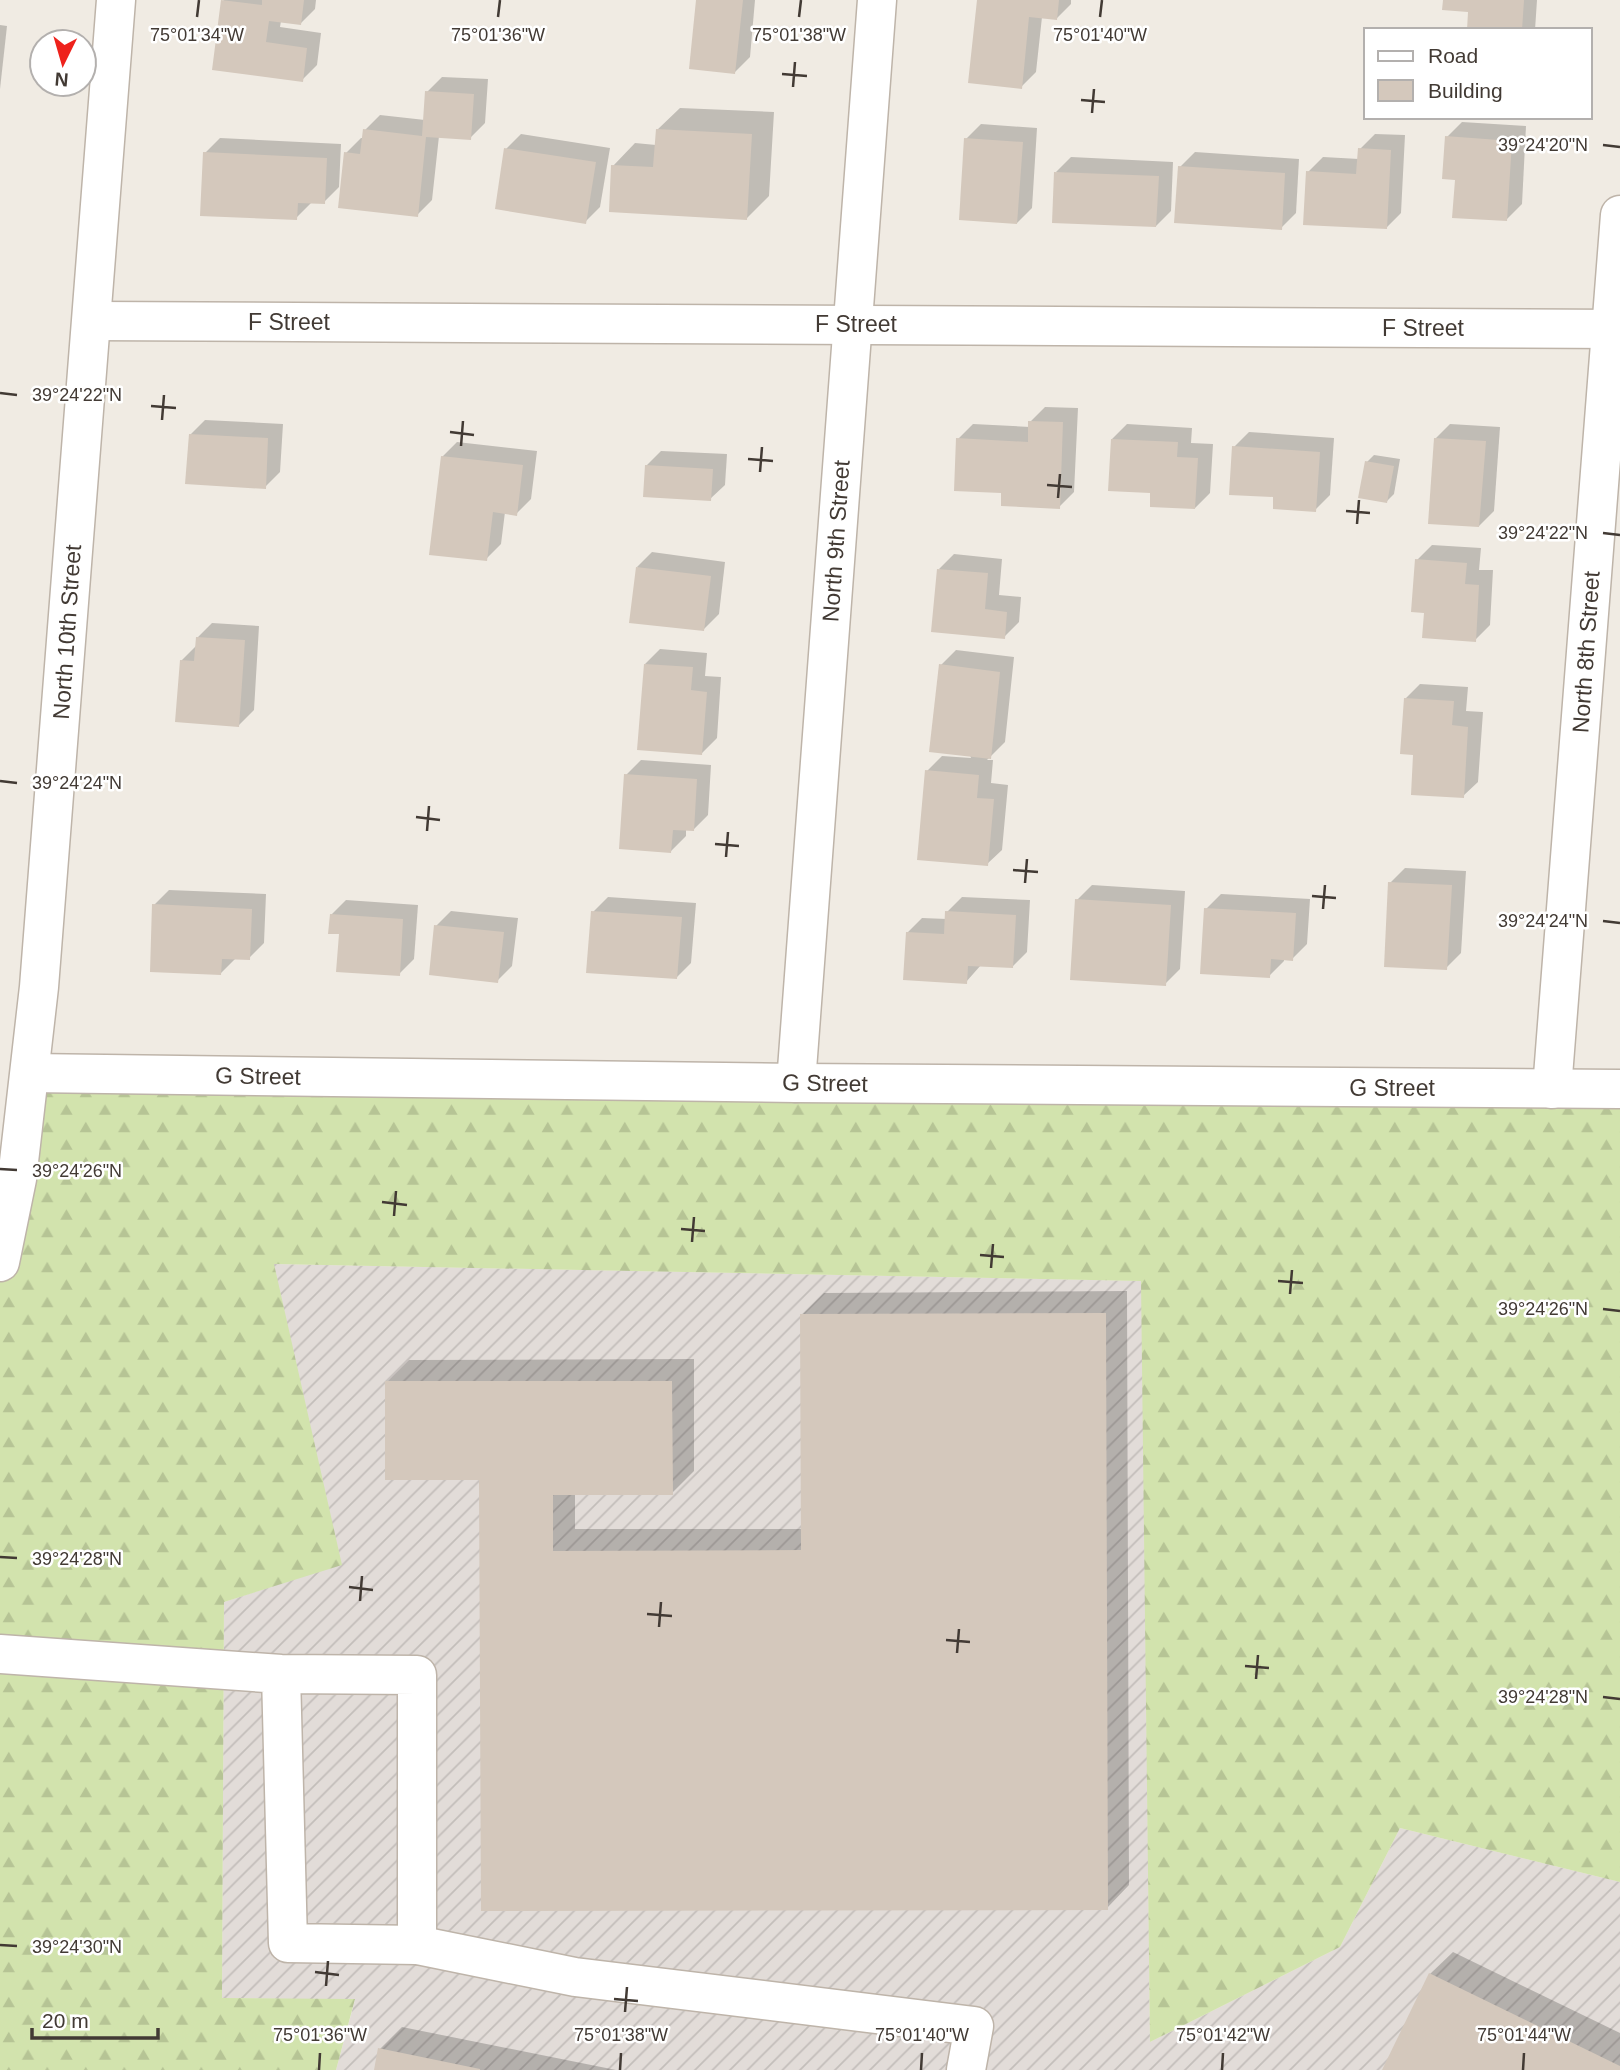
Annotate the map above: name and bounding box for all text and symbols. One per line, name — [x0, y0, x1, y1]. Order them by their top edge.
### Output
text: 75°01'34"W — [150, 25, 244, 45]
text: 75°01'36"W — [451, 25, 545, 45]
text: 75°01'38"W — [752, 25, 846, 45]
text: 75°01'40"W — [1053, 25, 1147, 45]
north arrow — [28, 28, 98, 98]
legend — [1364, 28, 1592, 119]
text: Road — [1428, 44, 1478, 67]
text: N — [54, 68, 69, 90]
text: Building — [1428, 79, 1503, 102]
text: 39°24'20"N — [1498, 135, 1588, 155]
street label: F Street — [248, 309, 331, 335]
street label: F Street — [815, 311, 898, 337]
street label: F Street — [1382, 315, 1465, 341]
text: 39°24'22"N — [32, 385, 122, 405]
street label: North 9th Street — [817, 459, 855, 623]
text: 39°24'22"N — [1498, 523, 1588, 543]
street label: North 10th Street — [48, 543, 86, 720]
street label: North 8th Street — [1567, 570, 1605, 734]
text: 39°24'24"N — [32, 773, 122, 793]
text: 39°24'24"N — [1498, 911, 1588, 931]
street label: G Street — [215, 1062, 302, 1090]
street label: G Street — [782, 1069, 869, 1097]
street label: G Street — [1349, 1075, 1435, 1101]
text: 39°24'26"N — [32, 1161, 122, 1181]
text: 39°24'26"N — [1498, 1299, 1588, 1319]
text: 39°24'28"N — [32, 1549, 122, 1569]
text: 39°24'28"N — [1498, 1687, 1588, 1707]
text: 39°24'30"N — [32, 1937, 122, 1957]
scale bar — [32, 1996, 158, 2040]
text: 20 m — [42, 2009, 89, 2032]
text: 75°01'36"W — [273, 2025, 367, 2045]
text: 75°01'38"W — [574, 2025, 668, 2045]
text: 75°01'40"W — [875, 2025, 969, 2045]
text: 75°01'42"W — [1176, 2025, 1270, 2045]
text: 75°01'44"W — [1477, 2025, 1571, 2045]

